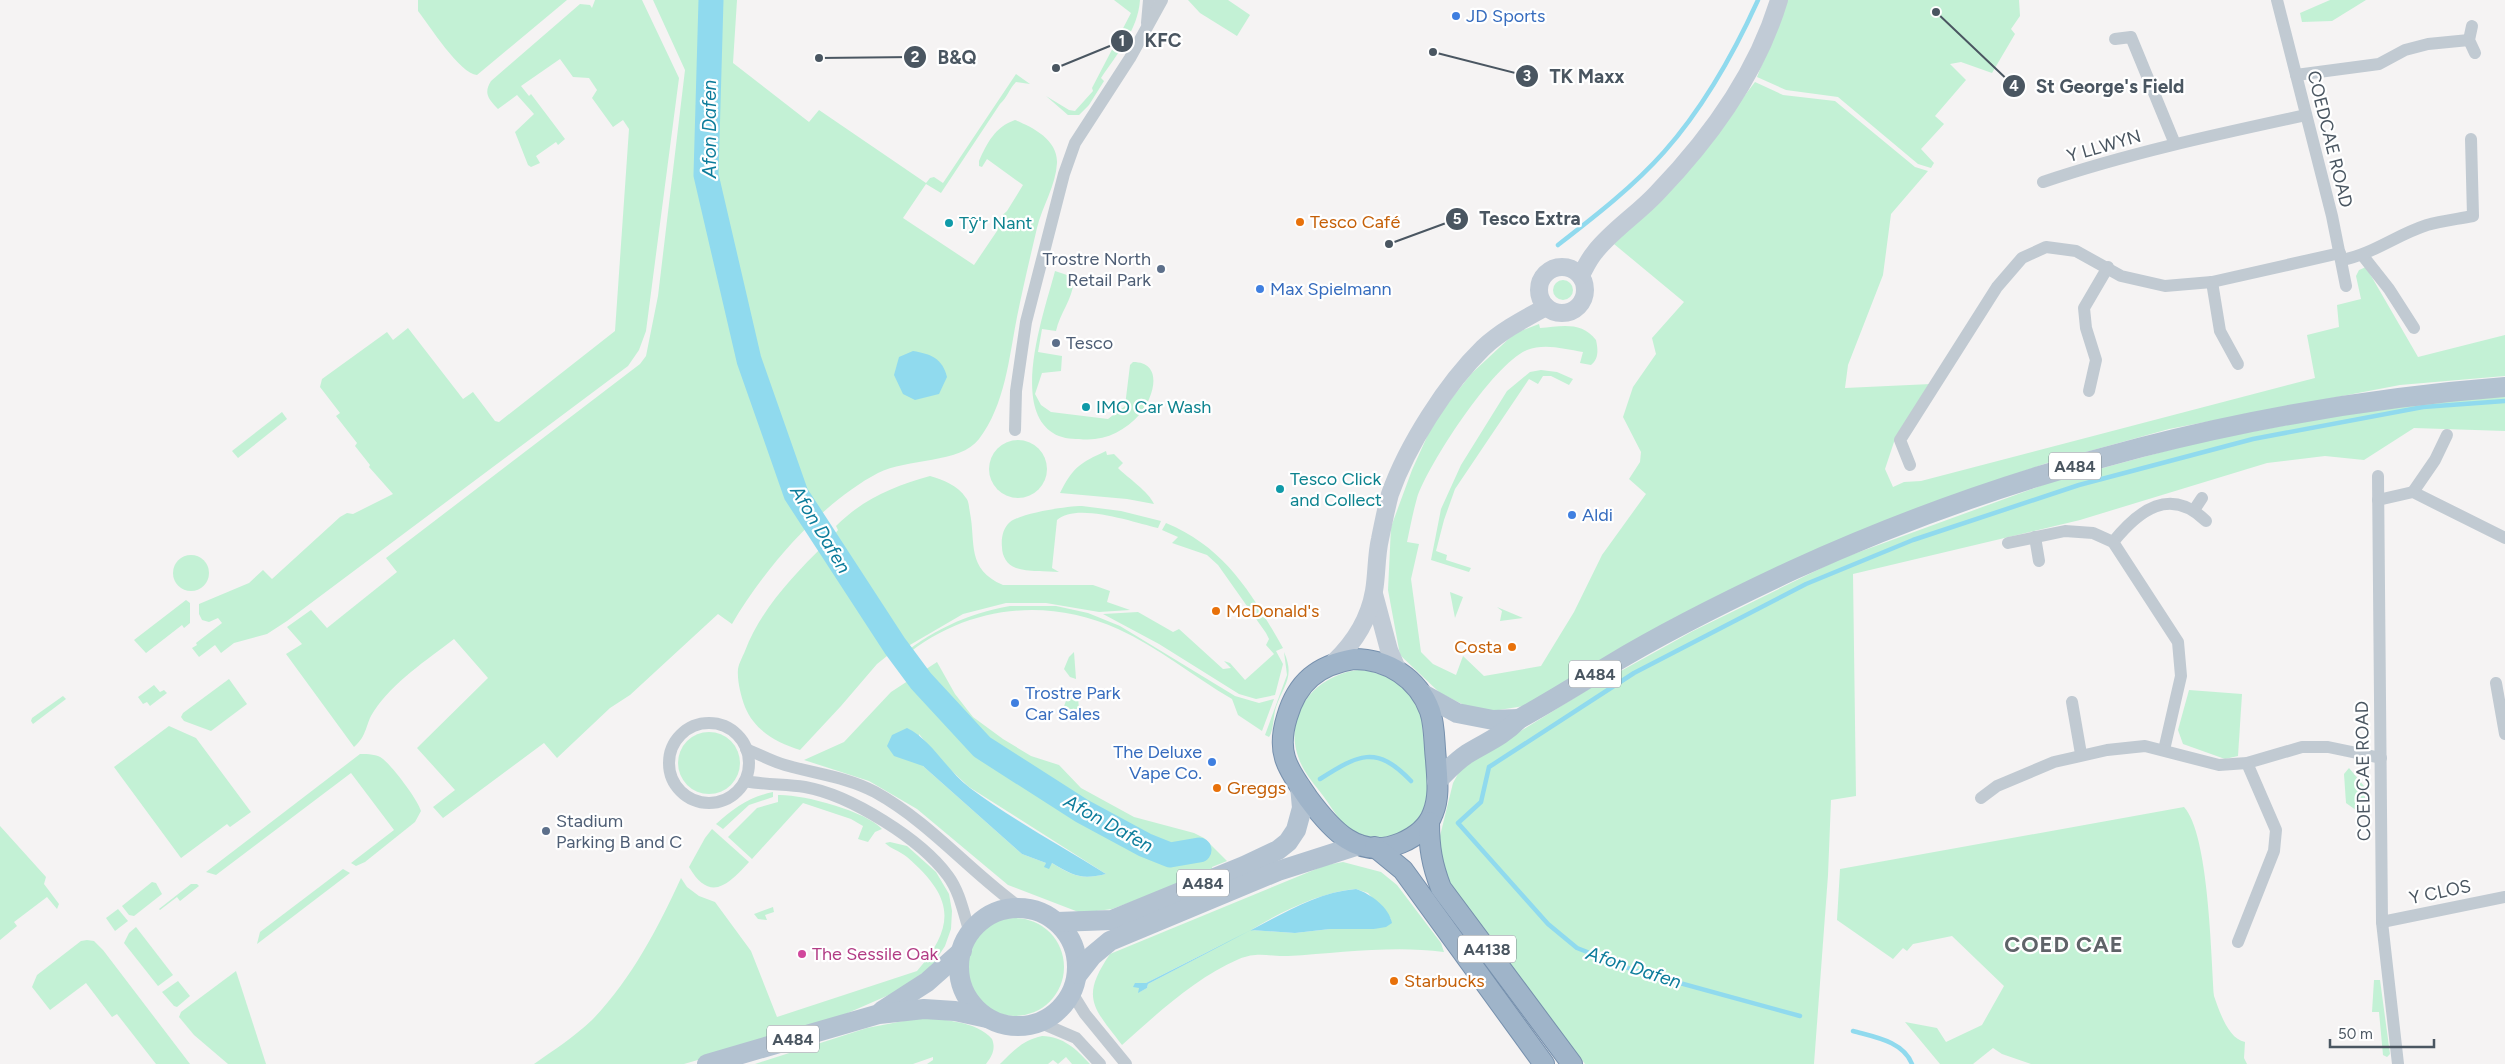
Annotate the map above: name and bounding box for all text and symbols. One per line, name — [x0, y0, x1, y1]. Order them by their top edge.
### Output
place label: JD Sports — [1466, 5, 1546, 27]
marker: JD Sports — [1450, 10, 1462, 22]
callout: KFC — [1110, 24, 1192, 58]
text: KFC — [1145, 29, 1182, 52]
text: 1 — [1119, 32, 1125, 50]
callout: B&Q — [903, 40, 987, 74]
text: B&Q — [938, 46, 976, 69]
text: 2 — [911, 48, 920, 66]
callout: TK Maxx — [1514, 59, 1634, 93]
text: TK Maxx — [1549, 65, 1625, 88]
text: 3 — [1523, 67, 1531, 85]
street label: COEDCAE ROAD — [2302, 68, 2358, 210]
callout: St George's Field — [2001, 69, 2195, 103]
text: St George's Field — [2036, 75, 2184, 98]
text: 4 — [2009, 77, 2019, 95]
water label: Afon Dafen — [698, 79, 721, 179]
street label: Y LLWYN — [2064, 125, 2144, 167]
callout: Tesco Extra — [1445, 202, 1591, 236]
text: Tesco Extra — [1479, 207, 1581, 230]
text: 5 — [1453, 210, 1462, 228]
place label: Tesco Café — [1310, 211, 1400, 233]
place label: Tŷ'r Nant — [959, 212, 1032, 234]
marker: Tesco Café — [1294, 216, 1306, 228]
marker: Tŷ'r Nant — [943, 217, 955, 229]
place label: Trostre North Retail Park — [1043, 248, 1151, 291]
marker: Trostre North Retail Park — [1155, 263, 1167, 275]
place label: Max Spielmann — [1270, 278, 1392, 300]
marker: Max Spielmann — [1254, 283, 1266, 295]
place label: Tesco — [1066, 332, 1113, 354]
marker: Tesco — [1050, 337, 1062, 349]
place label: IMO Car Wash — [1096, 396, 1211, 418]
marker: IMO Car Wash — [1080, 401, 1092, 413]
road number: A484 — [2049, 452, 2101, 480]
place label: Tesco Click and Collect — [1290, 468, 1382, 511]
water label: Afon Dafen — [785, 480, 856, 578]
marker: Tesco Click and Collect — [1274, 483, 1286, 495]
place label: Aldi — [1582, 504, 1613, 526]
marker: Aldi — [1566, 509, 1578, 521]
place label: McDonald's — [1226, 600, 1320, 622]
marker: McDonald's — [1210, 605, 1222, 617]
place label: Costa — [1454, 636, 1502, 658]
marker: Costa — [1506, 641, 1518, 653]
road number: A484 — [1569, 661, 1621, 688]
place label: Trostre Park Car Sales — [1025, 682, 1121, 725]
marker: Trostre Park Car Sales — [1009, 697, 1021, 709]
street label: COEDCAE ROAD — [2351, 701, 2375, 841]
place label: The Deluxe Vape Co. — [1113, 741, 1202, 784]
marker: The Deluxe Vape Co. — [1206, 756, 1218, 768]
place label: Greggs — [1227, 777, 1286, 799]
marker: Greggs — [1211, 782, 1223, 794]
water label: Afon Dafen — [1059, 789, 1158, 858]
place label: Stadium Parking B and C — [556, 810, 682, 853]
marker: Stadium Parking B and C — [540, 825, 552, 837]
road number: A484 — [1177, 870, 1229, 896]
street label: Y CLOS — [2407, 875, 2473, 909]
district label: COED CAE — [2004, 931, 2124, 958]
road number: A4138 — [1458, 936, 1516, 962]
water label: Afon Dafen — [1583, 941, 1685, 994]
place label: The Sessile Oak — [812, 943, 938, 965]
marker: The Sessile Oak — [796, 948, 808, 960]
place label: Starbucks — [1404, 970, 1485, 992]
marker: Starbucks — [1388, 975, 1400, 987]
scale bar — [2330, 1016, 2434, 1048]
text: 50 m — [2338, 1025, 2373, 1043]
road number: A484 — [767, 1026, 819, 1052]

